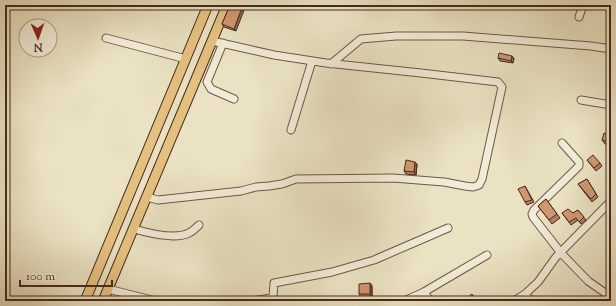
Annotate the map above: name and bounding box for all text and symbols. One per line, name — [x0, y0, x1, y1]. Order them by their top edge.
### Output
north arrow — [18, 18, 58, 58]
text: N — [33, 39, 44, 55]
scale bar — [20, 262, 112, 288]
text: 100 m — [26, 268, 55, 286]

